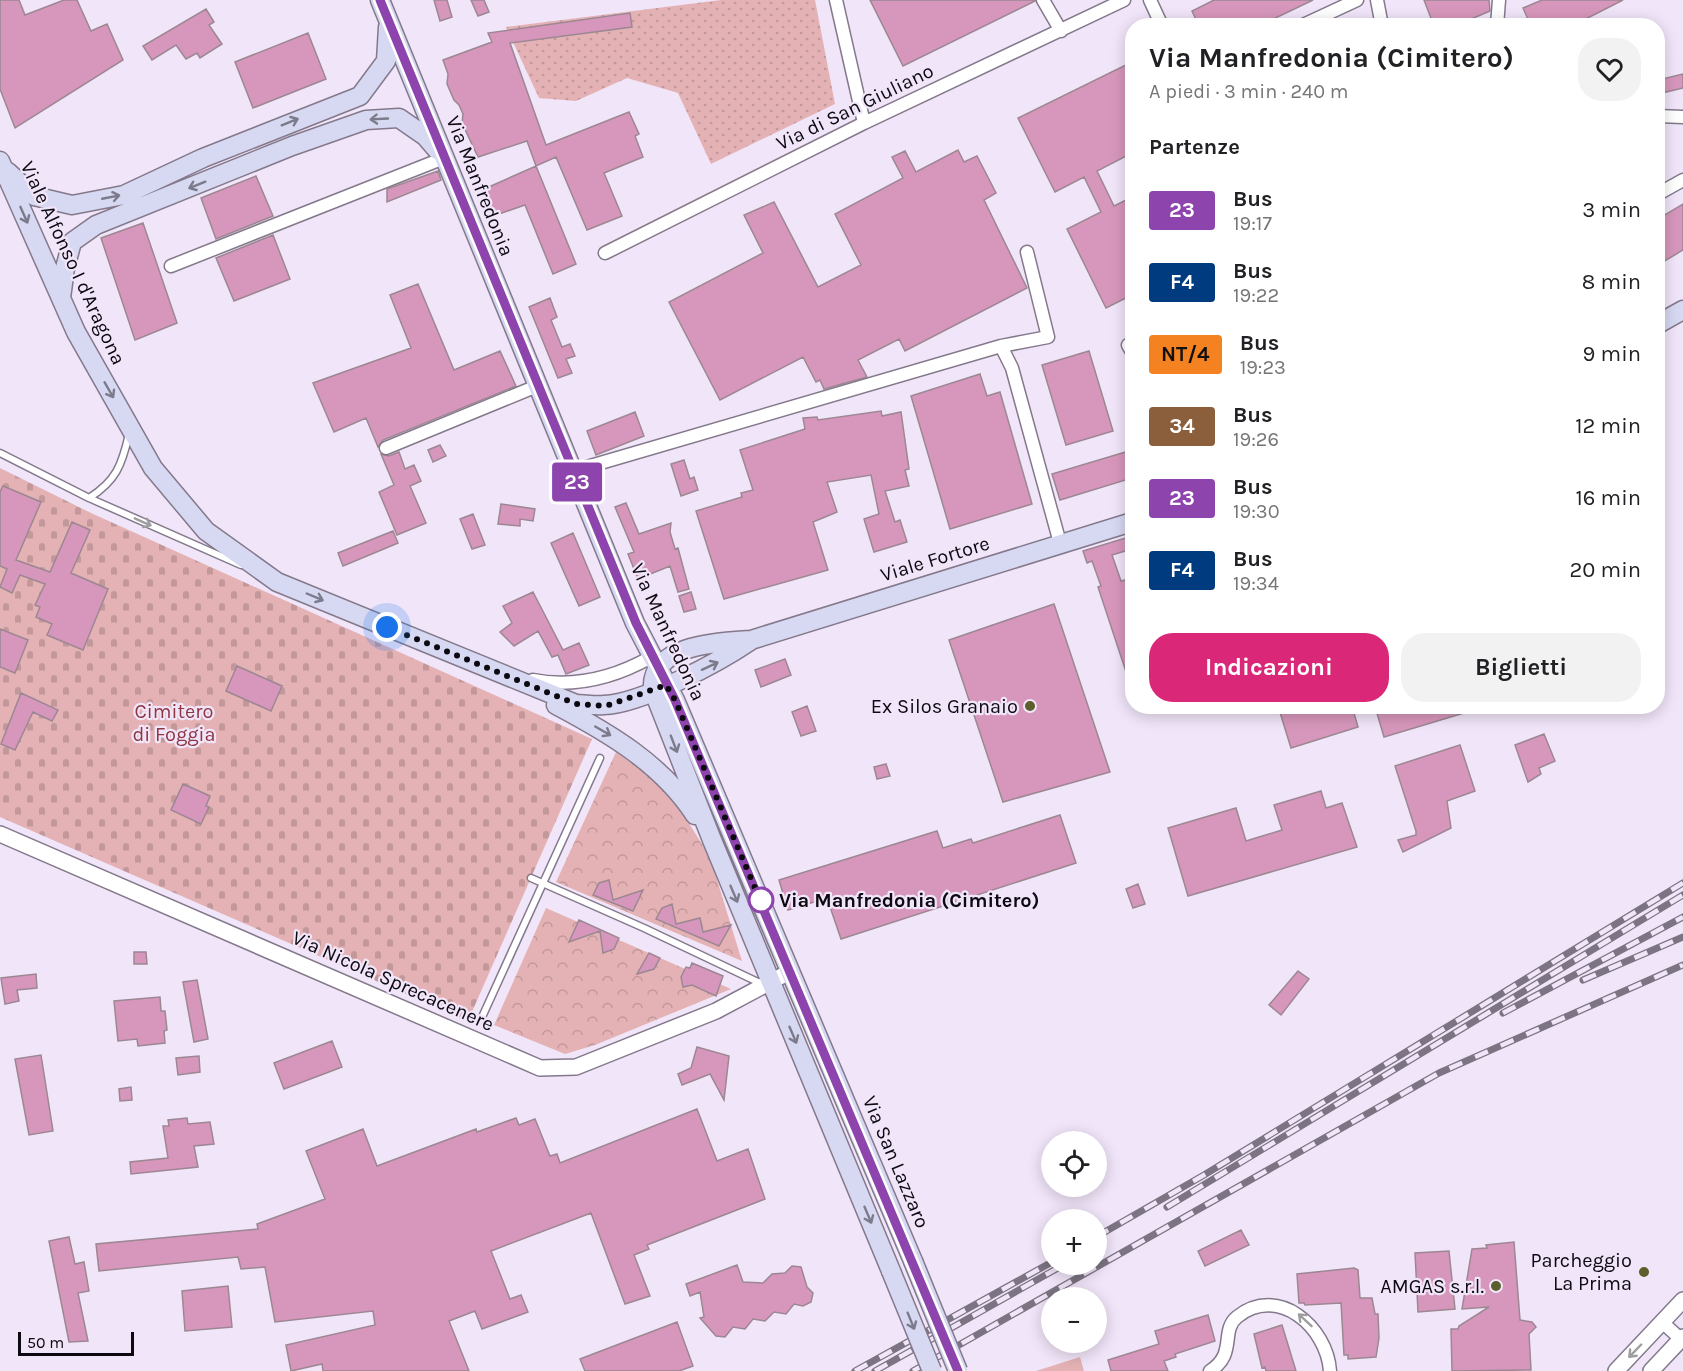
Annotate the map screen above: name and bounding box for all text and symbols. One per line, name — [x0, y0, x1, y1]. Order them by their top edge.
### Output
button: heart — [1578, 38, 1641, 101]
text: Via Manfredonia (Cimitero) — [1149, 41, 1514, 74]
street label: Via di San Giuliano — [773, 59, 937, 155]
text: A piedi · 3 min · 240 m — [1149, 80, 1349, 103]
street label: Via Manfredonia — [441, 113, 519, 259]
one-way arrow — [370, 114, 390, 125]
one-way arrow — [281, 116, 299, 127]
text: Partenze — [1149, 134, 1240, 160]
street label: Viale Alfonso I d'Aragona — [16, 158, 130, 368]
one-way arrow — [188, 180, 206, 191]
text: Bus — [1233, 186, 1273, 212]
one-way arrow — [101, 191, 120, 203]
text: 3 min — [1582, 197, 1641, 223]
text: 23 — [1169, 198, 1195, 222]
one-way arrow — [18, 205, 30, 223]
text: 19:17 — [1233, 212, 1272, 235]
text: Bus — [1233, 258, 1273, 284]
text: 8 min — [1582, 269, 1641, 295]
text: F4 — [1170, 270, 1194, 294]
text: 19:22 — [1233, 284, 1279, 307]
text: Bus — [1240, 330, 1279, 356]
text: 9 min — [1583, 341, 1641, 367]
text: NT/4 — [1161, 342, 1210, 366]
text: 19:23 — [1240, 356, 1286, 379]
one-way arrow — [103, 381, 115, 398]
text: Bus — [1233, 402, 1273, 428]
text: 12 min — [1575, 413, 1641, 439]
text: 34 — [1169, 414, 1195, 438]
text: 19:26 — [1233, 428, 1279, 451]
line badge: 23 — [550, 462, 604, 502]
text: 23 — [564, 470, 590, 494]
text: Bus — [1233, 474, 1273, 500]
text: 16 min — [1575, 485, 1641, 511]
text: 23 — [1169, 486, 1195, 510]
text: 19:30 — [1233, 500, 1280, 523]
one-way arrow — [133, 517, 151, 528]
street label: Viale Fortore — [878, 532, 992, 586]
text: Bus — [1233, 546, 1273, 572]
text: 20 min — [1570, 557, 1641, 583]
text: F4 — [1170, 558, 1194, 582]
street label: Via Manfredonia — [626, 560, 710, 704]
text: 19:34 — [1233, 572, 1279, 595]
one-way arrow — [305, 592, 323, 603]
your location — [372, 612, 402, 642]
button: Indicazioni — [1149, 633, 1389, 702]
button: Biglietti — [1401, 633, 1641, 702]
one-way arrow — [701, 659, 719, 671]
place label: Ex Silos Granaio — [871, 695, 1018, 718]
marker: Ex Silos Granaio — [1023, 699, 1037, 713]
park label: Cimitero di Foggia — [133, 700, 215, 746]
one-way arrow — [594, 726, 611, 738]
one-way arrow — [669, 735, 680, 753]
one-way arrow — [729, 884, 740, 903]
marker: Via Manfredonia (Cimitero) — [748, 887, 774, 913]
place label: Via Manfredonia (Cimitero) — [779, 889, 1040, 912]
street label: Via Nicola Sprecacenere — [289, 926, 497, 1036]
one-way arrow — [788, 1025, 799, 1043]
street label: Via San Lazzaro — [858, 1092, 934, 1232]
map controls — [1041, 1131, 1107, 1353]
button: locate — [1041, 1131, 1107, 1197]
one-way arrow — [863, 1205, 874, 1223]
button: + — [1041, 1209, 1107, 1275]
place label: Parcheggio La Prima — [1531, 1249, 1632, 1295]
marker: Parcheggio La Prima — [1637, 1265, 1651, 1279]
place label: AMGAS s.r.l. — [1380, 1275, 1484, 1298]
marker: AMGAS s.r.l. — [1489, 1279, 1503, 1293]
button: − — [1041, 1287, 1107, 1353]
one-way arrow — [906, 1311, 917, 1330]
one-way arrow — [1297, 1313, 1312, 1327]
scale bar — [18, 1329, 134, 1356]
text: 50 m — [27, 1333, 64, 1352]
one-way arrow — [1628, 1343, 1642, 1358]

